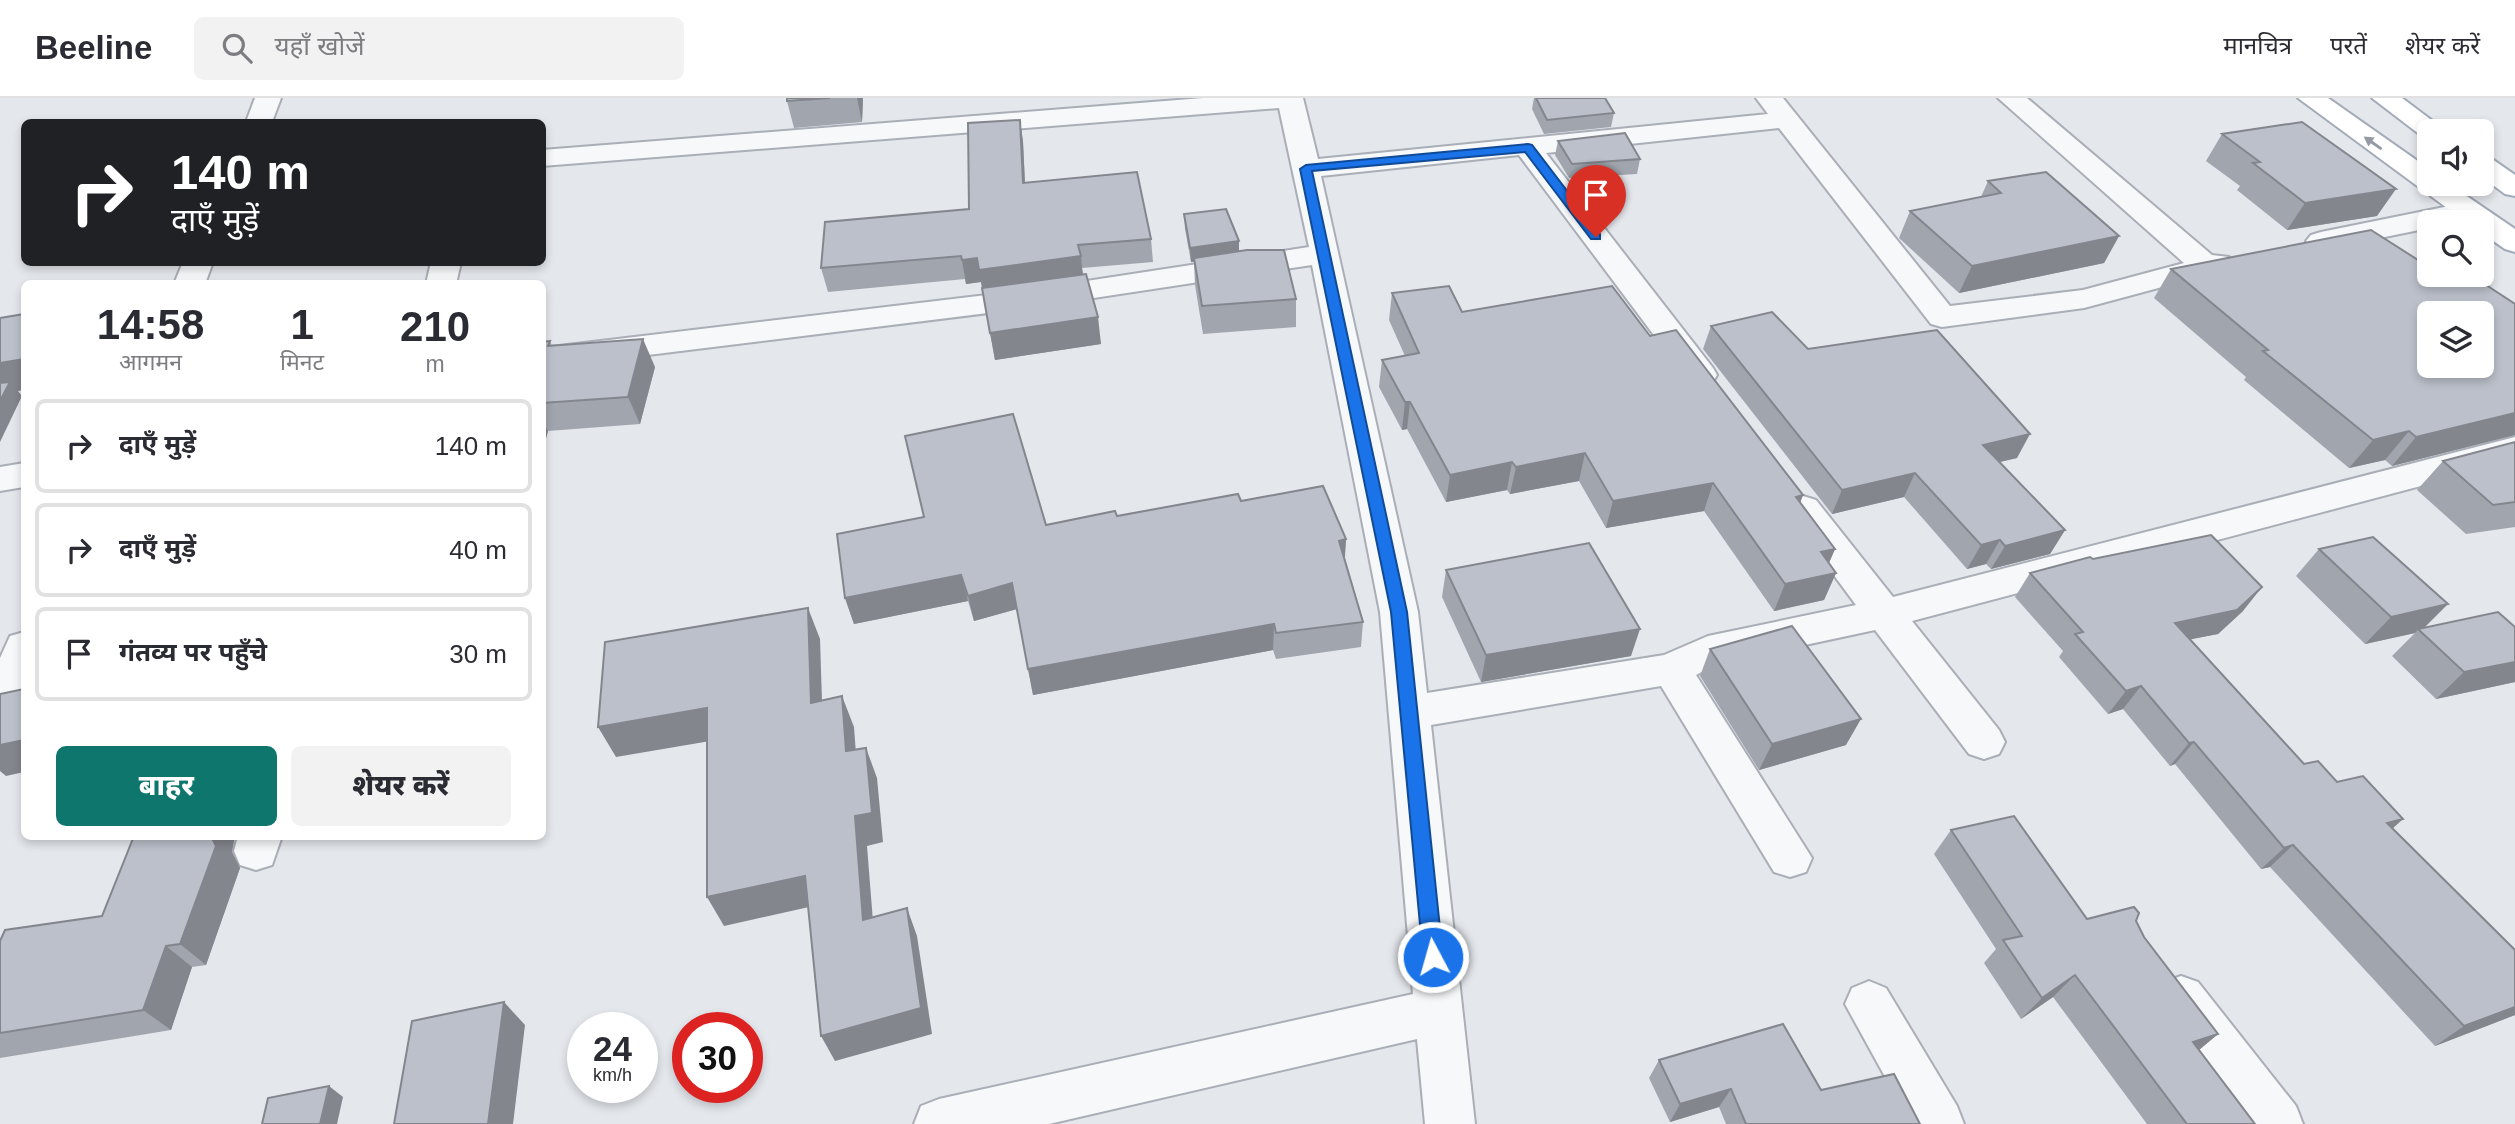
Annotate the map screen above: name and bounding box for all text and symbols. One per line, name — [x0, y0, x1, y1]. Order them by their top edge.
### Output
search box — [194, 17, 684, 80]
text: Beeline — [35, 29, 152, 66]
icon: search — [218, 29, 256, 67]
text: यहाँ खोजें — [274, 31, 365, 61]
text: मानचित्र — [2223, 32, 2292, 59]
text: परतें — [2330, 32, 2367, 59]
text: शेयर करें — [2405, 32, 2480, 59]
map controls — [2417, 119, 2494, 378]
button: sound — [2417, 119, 2494, 196]
one-way arrow — [2364, 136, 2382, 150]
text: 140 m — [171, 145, 310, 199]
icon: right — [56, 147, 147, 238]
pin — [1566, 165, 1626, 237]
icon: arrive — [1577, 176, 1615, 214]
text: दाएँ मुड़ें — [171, 202, 259, 238]
button: search — [2417, 210, 2494, 287]
text: 14:58 — [97, 301, 204, 348]
text: 1 — [290, 301, 314, 348]
button: layers — [2417, 301, 2494, 378]
text: 210 — [400, 303, 470, 350]
text: आगमन — [119, 349, 182, 375]
text: मिनट — [280, 349, 324, 375]
text: m — [425, 351, 445, 377]
icon: right — [60, 427, 98, 465]
text: दाएँ मुड़ें — [119, 429, 196, 459]
text: 140 m — [435, 431, 507, 461]
icon: right — [60, 531, 98, 569]
text: दाएँ मुड़ें — [119, 533, 196, 563]
text: 40 m — [449, 535, 507, 565]
icon: arrive — [60, 635, 98, 673]
text: गंतव्य पर पहुँचे — [119, 637, 267, 667]
text: 30 m — [449, 639, 507, 669]
button: बाहर — [56, 746, 277, 826]
button: शेयर करें — [291, 746, 511, 826]
position arrow — [1396, 920, 1470, 994]
speed limit sign: 30 — [672, 1012, 763, 1103]
text: 24 — [593, 1029, 632, 1068]
text: km/h — [593, 1065, 632, 1085]

